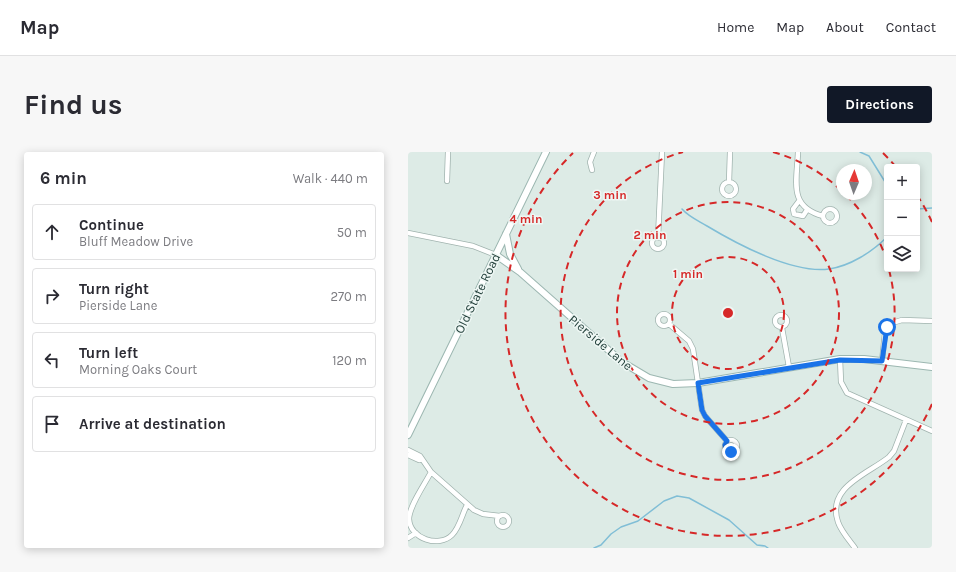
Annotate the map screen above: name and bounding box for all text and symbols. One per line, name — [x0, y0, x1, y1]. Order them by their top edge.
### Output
text: Map — [20, 17, 59, 39]
text: Home — [717, 19, 754, 36]
text: Map — [776, 19, 804, 36]
text: About — [826, 19, 864, 36]
text: Contact — [886, 19, 936, 36]
button: Directions — [827, 86, 932, 123]
text: Find us — [24, 88, 123, 121]
north arrow — [836, 164, 872, 200]
map controls — [884, 164, 920, 272]
button: + — [884, 164, 920, 200]
text: 6 min — [40, 168, 87, 188]
text: Walk · 440 m — [293, 171, 368, 186]
text: 3 min — [593, 188, 627, 202]
button: − — [884, 200, 920, 236]
text: 4 min — [510, 212, 542, 226]
text: Continue — [79, 216, 144, 234]
icon: ahead — [41, 221, 63, 243]
text: 50 m — [337, 225, 367, 240]
text: 2 min — [633, 228, 667, 242]
text: Bluff Meadow Drive — [79, 234, 193, 249]
button: layers — [884, 236, 920, 272]
street label: Old State Road — [452, 251, 503, 336]
text: 1 min — [673, 267, 703, 281]
text: Turn right — [79, 280, 149, 298]
icon: right — [41, 285, 63, 307]
text: 270 m — [330, 289, 367, 304]
text: Pierside Lane — [79, 298, 157, 313]
centre of rings — [721, 306, 735, 320]
street label: Pierside Lane — [566, 311, 636, 374]
route start — [878, 318, 896, 336]
text: Turn left — [79, 344, 138, 362]
icon: left — [41, 349, 63, 371]
text: 120 m — [332, 353, 367, 368]
text: Morning Oaks Court — [79, 362, 197, 377]
icon: arrive — [41, 413, 63, 435]
text: Arrive at destination — [79, 415, 226, 433]
route end — [722, 443, 740, 461]

